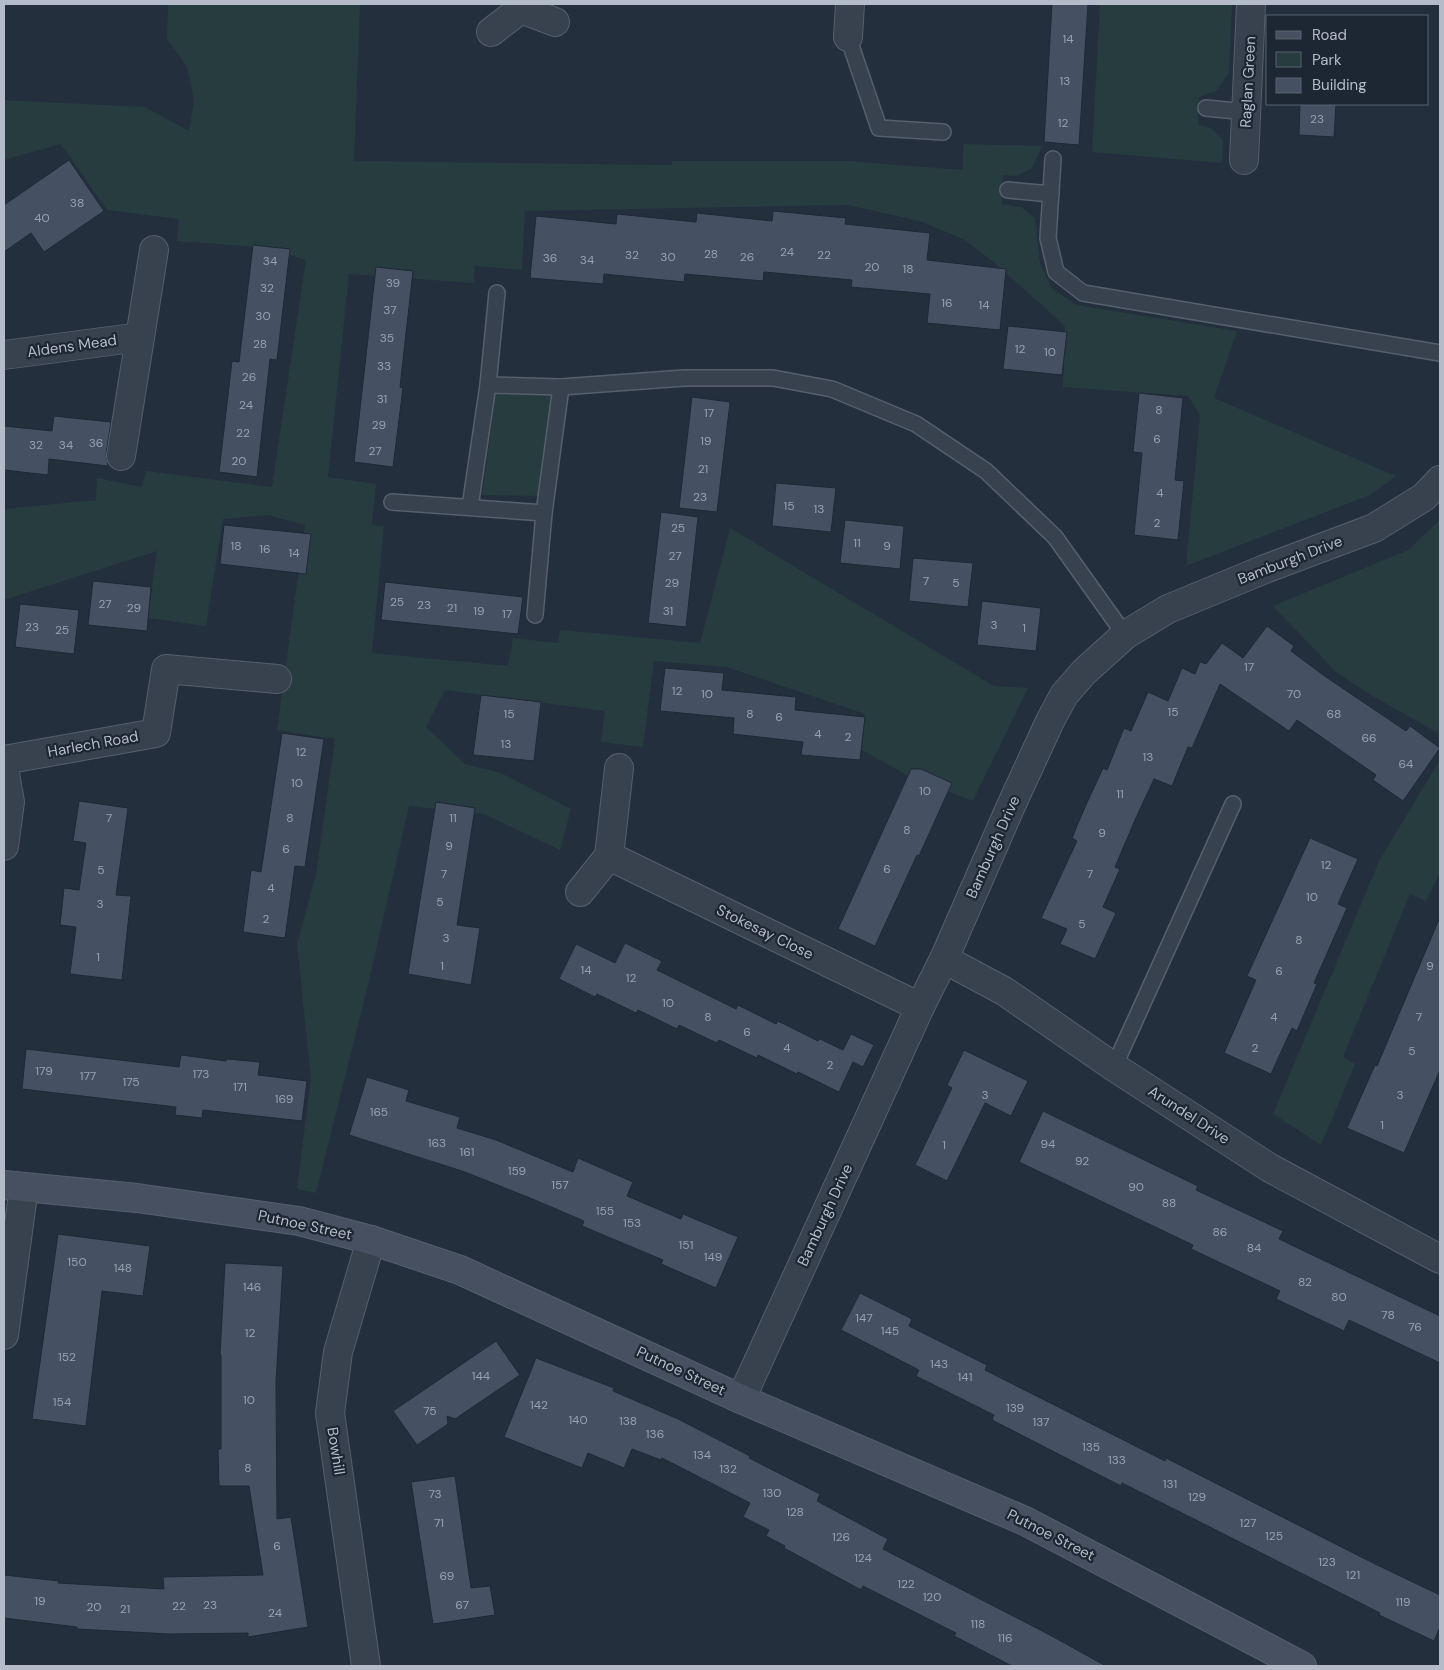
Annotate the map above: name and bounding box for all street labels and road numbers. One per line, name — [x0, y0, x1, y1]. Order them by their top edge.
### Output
street label: Raglan Green — [1236, 36, 1260, 128]
street label: Aldens Mead — [26, 330, 118, 362]
street label: Bamburgh Drive — [1235, 531, 1345, 589]
street label: Harlech Road — [46, 726, 140, 762]
street label: Bamburgh Drive — [961, 792, 1025, 902]
street label: Stokesay Close — [713, 900, 817, 964]
street label: Arundel Drive — [1144, 1081, 1234, 1149]
street label: Bamburgh Drive — [793, 1161, 857, 1269]
street label: Putnoe Street — [256, 1205, 354, 1245]
street label: Putnoe Street — [633, 1342, 729, 1400]
street label: Bowhill — [322, 1426, 350, 1476]
street label: Putnoe Street — [1004, 1504, 1098, 1566]

